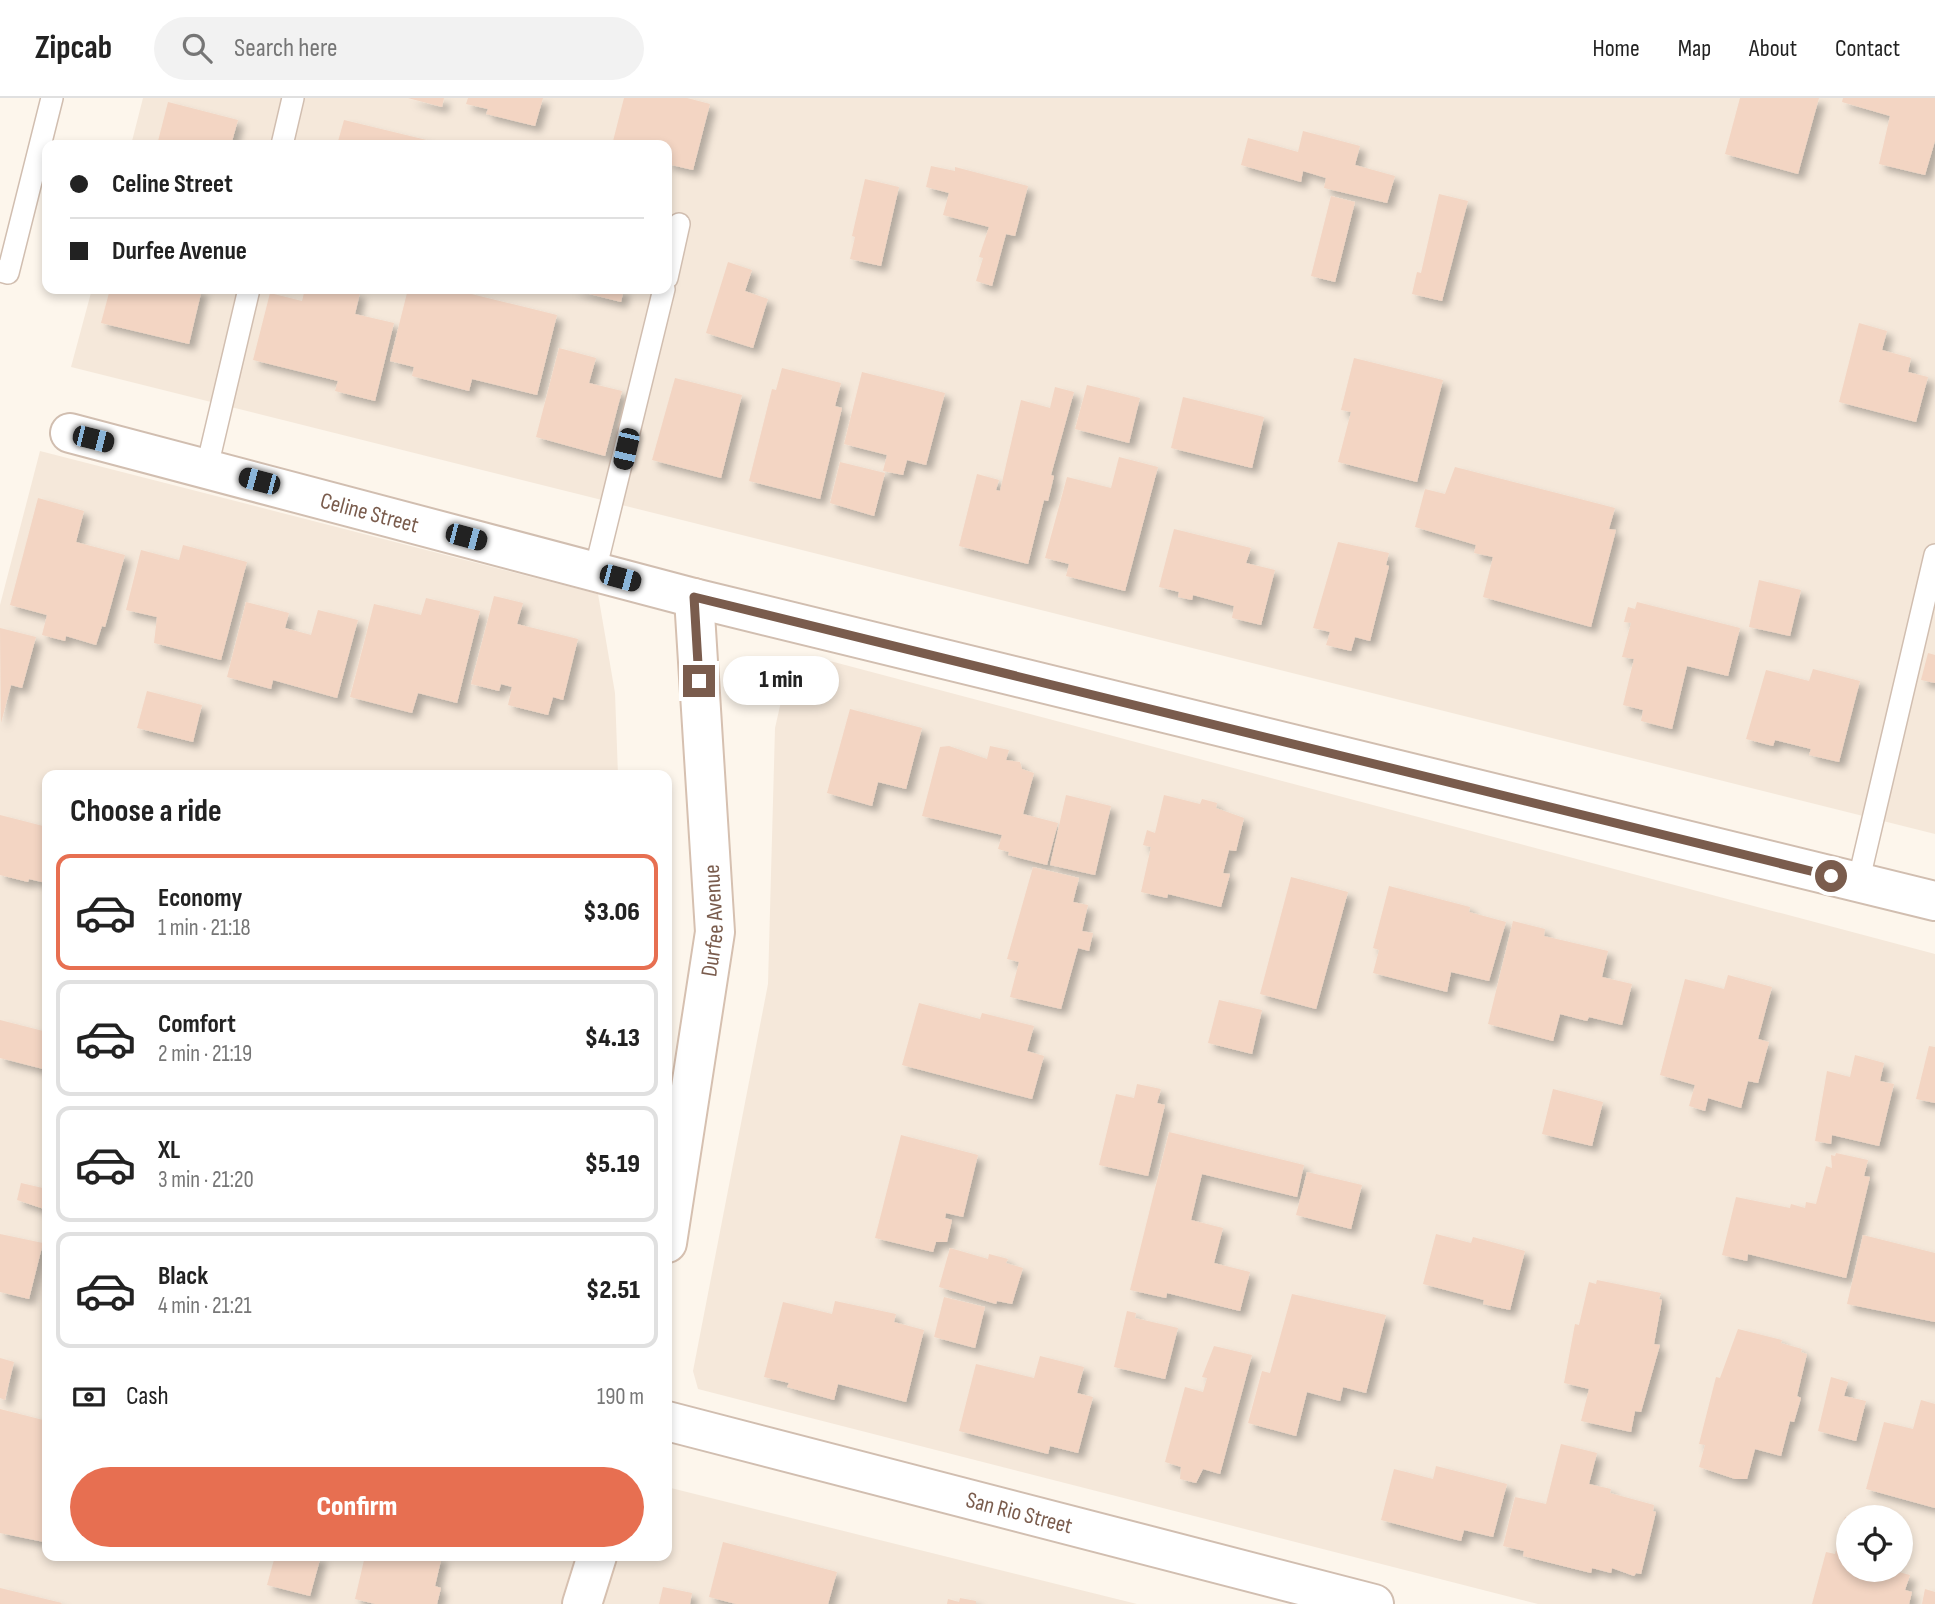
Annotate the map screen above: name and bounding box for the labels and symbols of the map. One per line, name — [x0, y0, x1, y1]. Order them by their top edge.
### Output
car — [71, 424, 116, 454]
car — [612, 426, 641, 472]
car — [236, 465, 283, 497]
street label: Celine Street — [317, 487, 422, 540]
car — [443, 521, 490, 553]
car — [597, 562, 644, 594]
callout: 1 min — [724, 656, 839, 706]
route end — [683, 665, 715, 697]
route start — [1815, 860, 1847, 892]
street label: Durfee Avenue — [695, 864, 730, 979]
street label: San Rio Street — [963, 1486, 1075, 1540]

